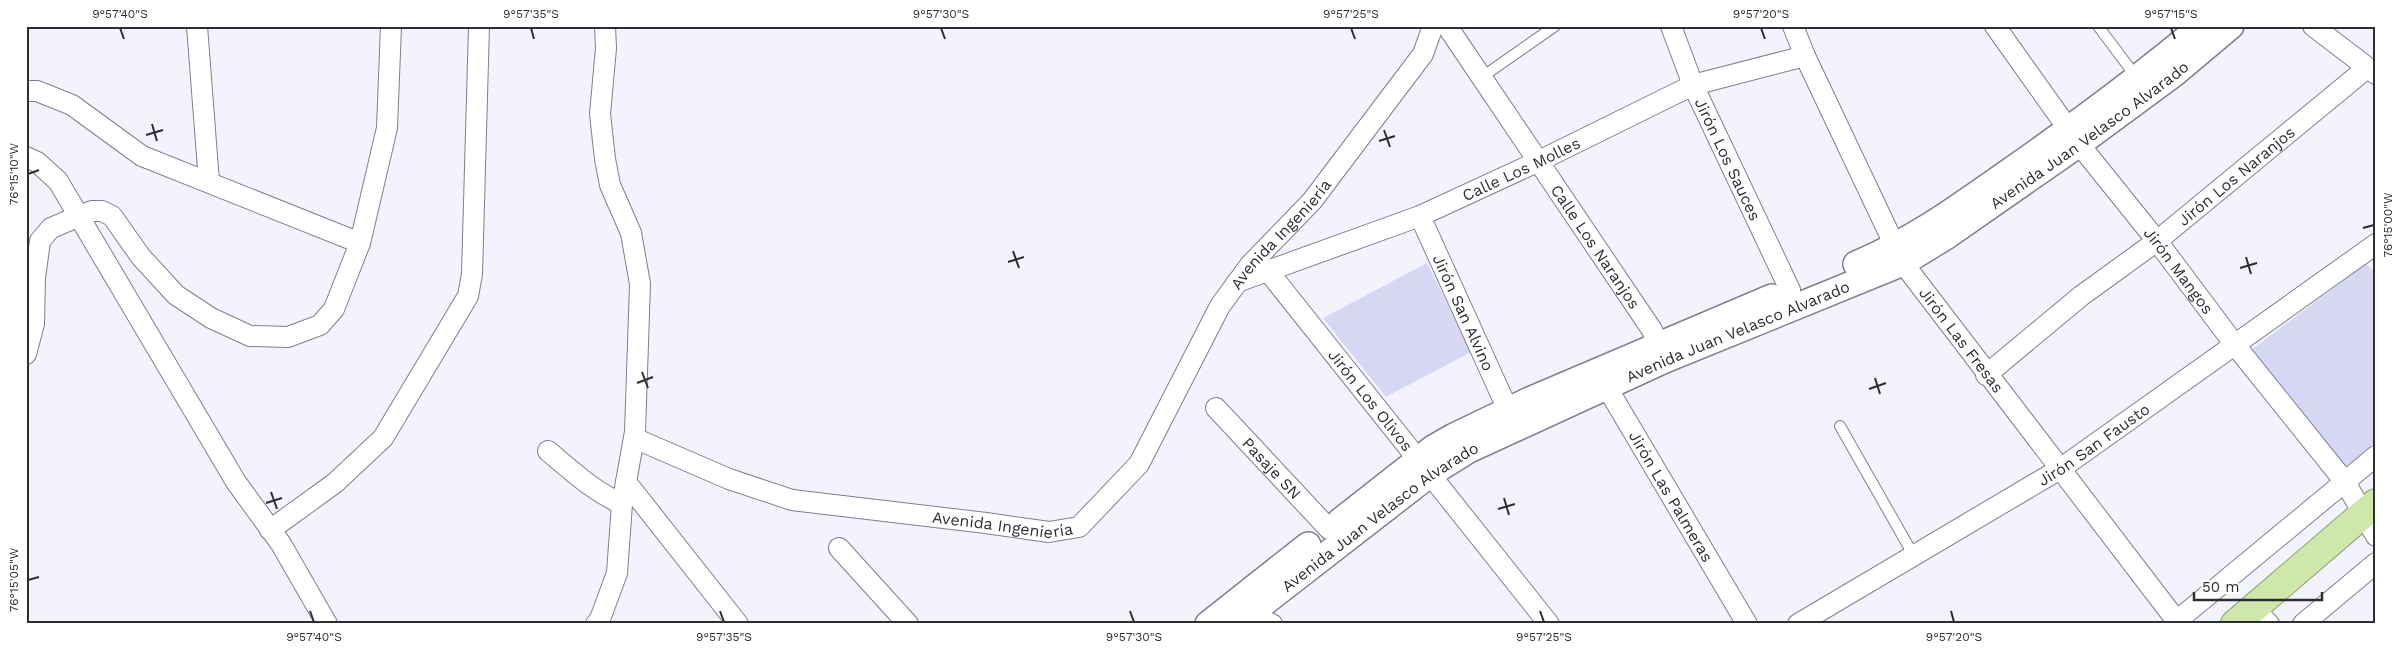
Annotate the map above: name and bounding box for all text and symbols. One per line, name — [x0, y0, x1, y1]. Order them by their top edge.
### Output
text: 9°57'40"S — [92, 7, 148, 21]
text: 9°57'35"S — [503, 7, 559, 21]
text: 9°57'30"S — [913, 7, 969, 21]
text: 9°57'25"S — [1323, 7, 1379, 21]
text: 9°57'20"S — [1733, 7, 1789, 21]
text: 9°57'15"S — [2144, 7, 2198, 21]
street label: Avenida Juan Velasco Alvarado — [1986, 57, 2192, 213]
street label: Jirón Los Sauces — [1691, 95, 1765, 224]
street label: Jirón Los Naranjos — [2174, 122, 2299, 230]
street label: Calle Los Molles — [1459, 133, 1583, 205]
text: 76°15'10"W — [7, 142, 21, 205]
street label: Avenida Ingeniería — [1227, 176, 1335, 293]
street label: Calle Los Naranjos — [1547, 181, 1644, 313]
text: 76°15'00"W — [2381, 192, 2395, 258]
street label: Jirón Mangos — [2140, 224, 2217, 318]
street label: Jirón San Alvino — [1429, 252, 1498, 374]
street label: Avenida Juan Velasco Alvarado — [1623, 277, 1852, 387]
street label: Jirón Las Fresas — [1915, 284, 2008, 397]
street label: Jirón Los Olivos — [1324, 346, 1417, 455]
street label: Jirón San Fausto — [2035, 399, 2153, 490]
street label: Jirón Las Palmeras — [1625, 427, 1717, 565]
street label: Pasaje SN — [1238, 434, 1305, 503]
street label: Avenida Juan Velasco Alvarado — [1278, 438, 1481, 596]
street label: Avenida Ingeniería — [931, 508, 1074, 542]
text: 76°15'05"W — [7, 547, 21, 612]
scale bar — [2194, 570, 2322, 602]
text: 50 m — [2202, 578, 2239, 596]
text: 9°57'40"S — [286, 630, 342, 644]
text: 9°57'35"S — [696, 630, 752, 644]
text: 9°57'30"S — [1106, 630, 1162, 644]
text: 9°57'25"S — [1516, 630, 1572, 644]
text: 9°57'20"S — [1926, 630, 1982, 644]

